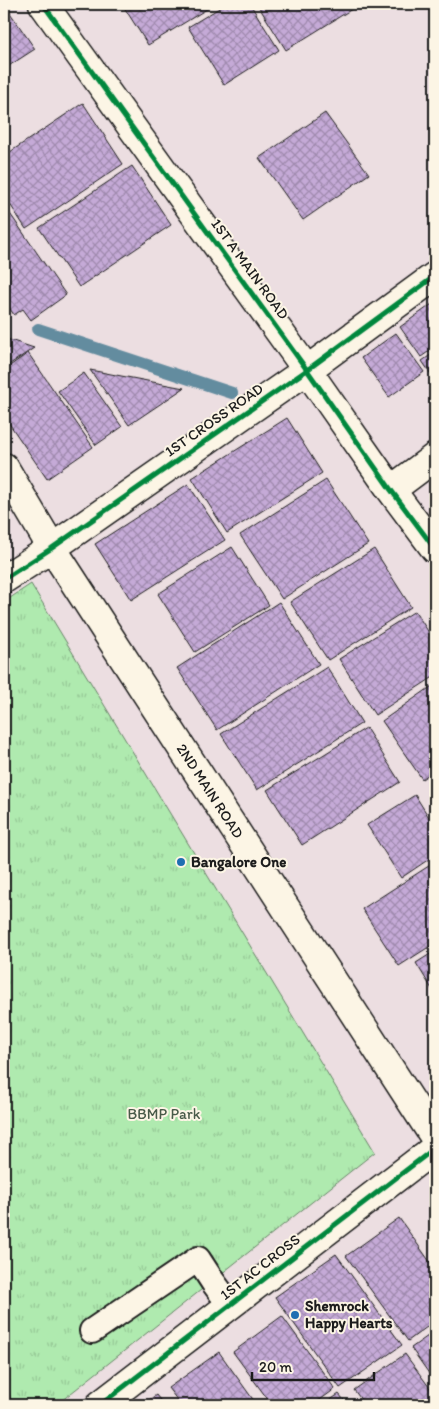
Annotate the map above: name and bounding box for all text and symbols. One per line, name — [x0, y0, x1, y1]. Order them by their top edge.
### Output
street label: 1ST A MAIN ROAD — [207, 215, 293, 323]
street label: 1ST CROSS ROAD — [161, 379, 267, 461]
street label: 2ND MAIN ROAD — [173, 740, 247, 842]
place label: Bangalore One — [191, 853, 286, 872]
marker: Bangalore One — [175, 856, 187, 868]
park label: BBMP Park — [128, 1105, 201, 1123]
street label: 1ST AC CROSS — [216, 1230, 304, 1304]
place label: Shemrock Happy Hearts — [305, 1297, 393, 1333]
marker: Shemrock Happy Hearts — [289, 1309, 301, 1321]
scale bar — [252, 1349, 374, 1381]
text: 20 m — [259, 1358, 293, 1376]

